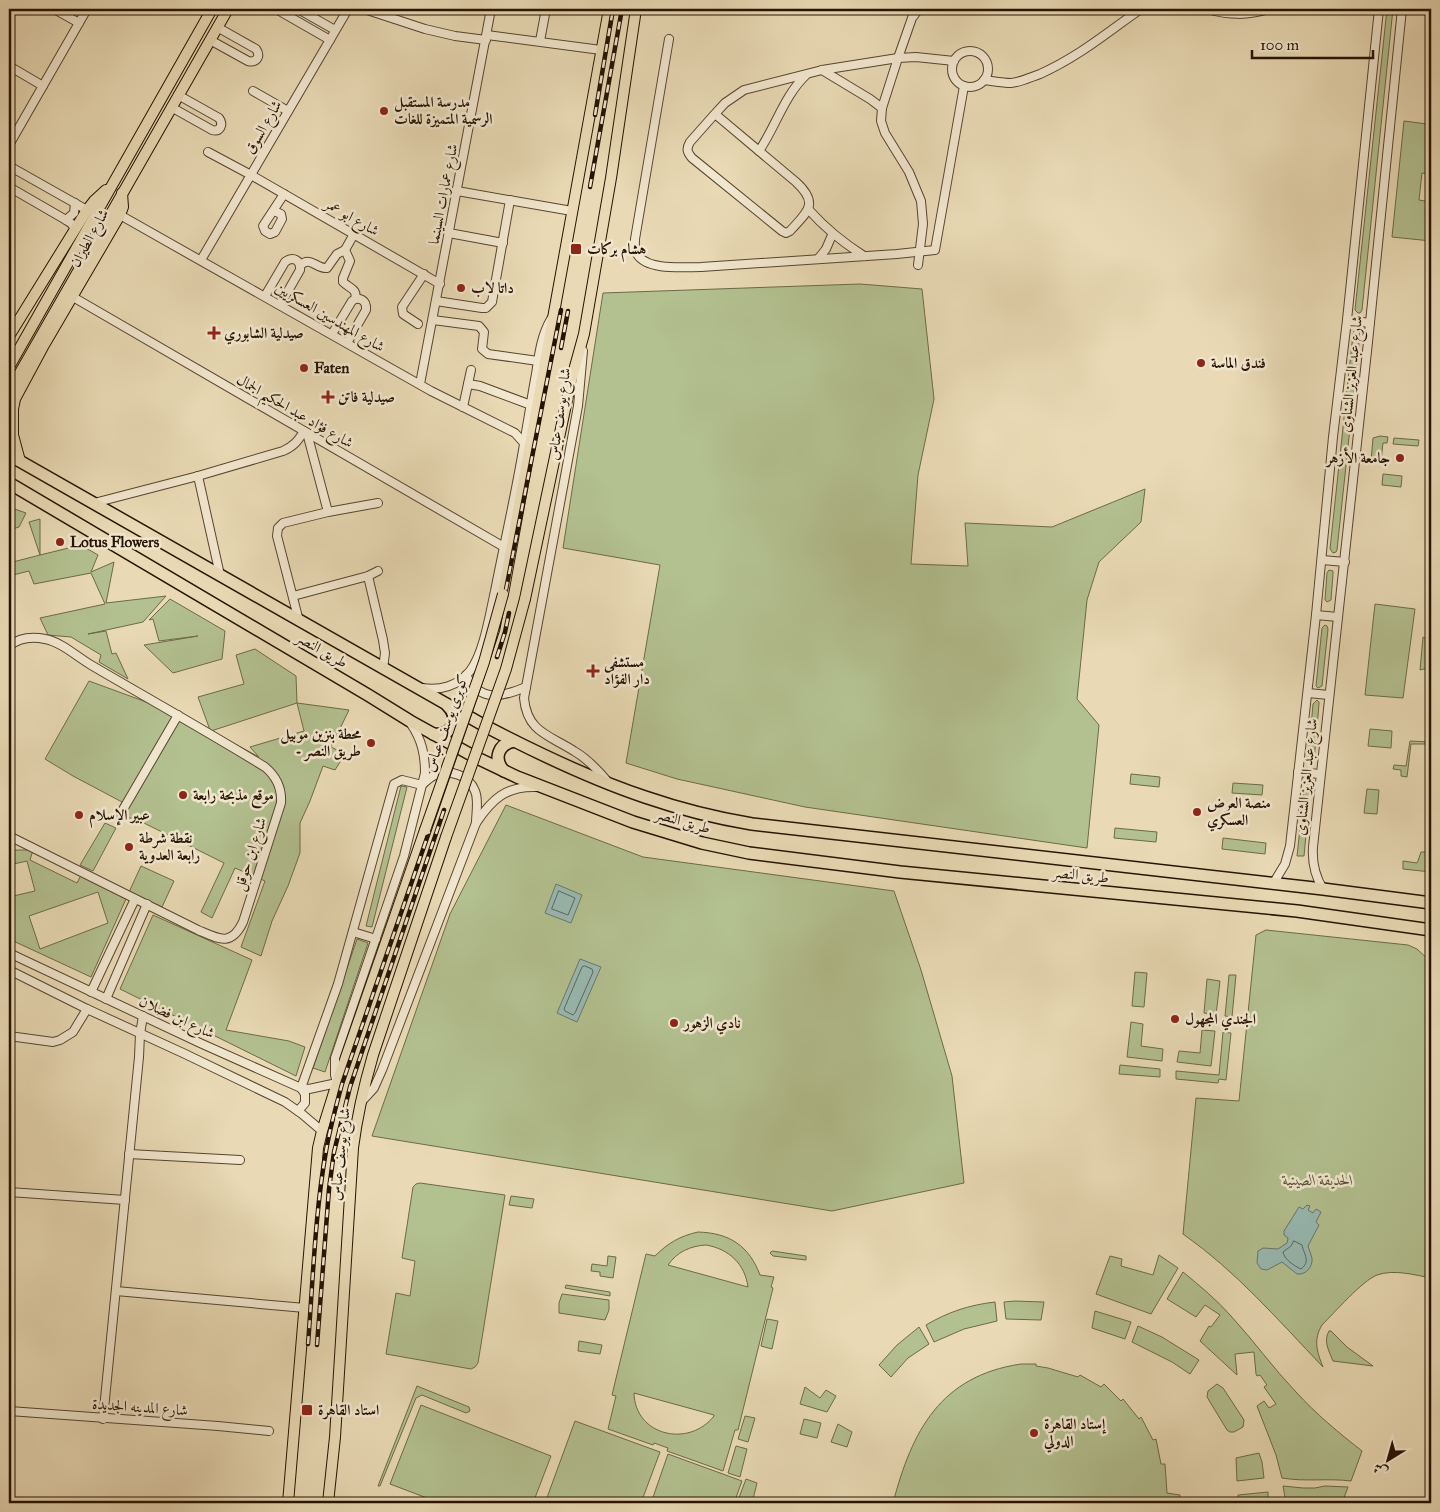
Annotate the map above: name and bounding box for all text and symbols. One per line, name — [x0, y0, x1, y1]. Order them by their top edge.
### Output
scale bar — [1252, 28, 1374, 60]
text: 100 m — [1260, 36, 1300, 54]
place label: مدرسة المستقبل الرسمية المتميزة للغات — [394, 93, 493, 128]
street label: شارع السوق — [240, 97, 289, 159]
marker: مدرسة المستقبل الرسمية المتميزة للغات — [378, 105, 390, 117]
street label: شارع عمارات السينما — [424, 142, 465, 246]
street label: شارع ابو عمر — [318, 193, 382, 243]
street label: شارع الطيران — [66, 206, 116, 272]
place label: هشام بركات — [587, 240, 647, 262]
marker: هشام بركات — [569, 242, 583, 256]
street label: شارع المهندسين العسكريين — [270, 278, 388, 359]
place label: داتا لاب — [471, 279, 514, 298]
marker: داتا لاب — [455, 282, 467, 294]
street label: شارع عبد العزيز الشناوى — [1336, 315, 1370, 434]
place label: صيدلية الشابوري — [224, 324, 304, 345]
marker: صيدلية الشابوري — [208, 327, 220, 339]
place label: فندق الماسة — [1211, 354, 1266, 372]
marker: فندق الماسة — [1195, 357, 1207, 369]
place label: Faten — [314, 359, 350, 377]
marker: Faten — [298, 362, 310, 374]
street label: شارع يوسف عباس — [544, 367, 578, 462]
street label: شارع فؤاد عبد الحكيم الجمال — [230, 370, 357, 457]
place label: صيدلية فاتن — [338, 388, 395, 406]
marker: صيدلية فاتن — [322, 391, 334, 403]
place label: جامعة الأزهر — [1324, 447, 1390, 468]
marker: جامعة الأزهر — [1394, 452, 1406, 464]
place label: Lotus Flowers — [70, 533, 160, 551]
marker: Lotus Flowers — [54, 536, 66, 548]
street label: طريق النصر — [291, 627, 351, 673]
place label: مستشفى دار الفؤاد — [603, 653, 650, 688]
marker: مستشفى دار الفؤاد — [586, 664, 600, 678]
street label: كوبرى يوسف عباس — [420, 672, 472, 774]
street label: شارع عبد العزيز الشناوى — [1291, 718, 1325, 837]
place label: محطة بنزين موبيل - طريق النصر — [280, 725, 362, 762]
marker: محطة بنزين موبيل - طريق النصر — [365, 737, 377, 749]
place label: موقع مذبحة رابعة — [193, 786, 274, 809]
marker: موقع مذبحة رابعة — [177, 789, 189, 801]
place label: منصة العرض العسكري — [1207, 794, 1271, 832]
street label: طريق النصر — [651, 804, 712, 838]
place label: عبير الإسلام — [89, 806, 150, 828]
marker: منصة العرض العسكري — [1191, 806, 1203, 818]
marker: عبير الإسلام — [73, 809, 85, 821]
street label: شارع ابن حوقل — [230, 815, 274, 894]
place label: نقطة شرطة رابعة العدوية — [139, 829, 200, 864]
marker: نقطة شرطة رابعة العدوية — [123, 841, 135, 853]
street label: طريق النصر — [1050, 863, 1110, 888]
street label: شارع ابن فضلان — [135, 992, 218, 1046]
place label: الجندي المجهول — [1185, 1010, 1256, 1031]
marker: الجندي المجهول — [1169, 1013, 1181, 1025]
place label: نادي الزهور — [682, 1014, 741, 1035]
marker: نادي الزهور — [668, 1017, 680, 1029]
street label: شارع يوسف عباس — [326, 1107, 358, 1202]
park label: الحديقة الصينية — [1281, 1171, 1353, 1189]
street label: شارع المدينه الجديدة — [91, 1395, 188, 1423]
place label: استاد القاهرة — [318, 1401, 379, 1420]
marker: استاد القاهرة — [300, 1403, 314, 1417]
place label: إستاد القاهرة الدولي — [1043, 1415, 1107, 1453]
marker: إستاد القاهرة الدولي — [1028, 1427, 1040, 1439]
north arrow — [1362, 1434, 1412, 1484]
text: ش — [1370, 1459, 1391, 1481]

